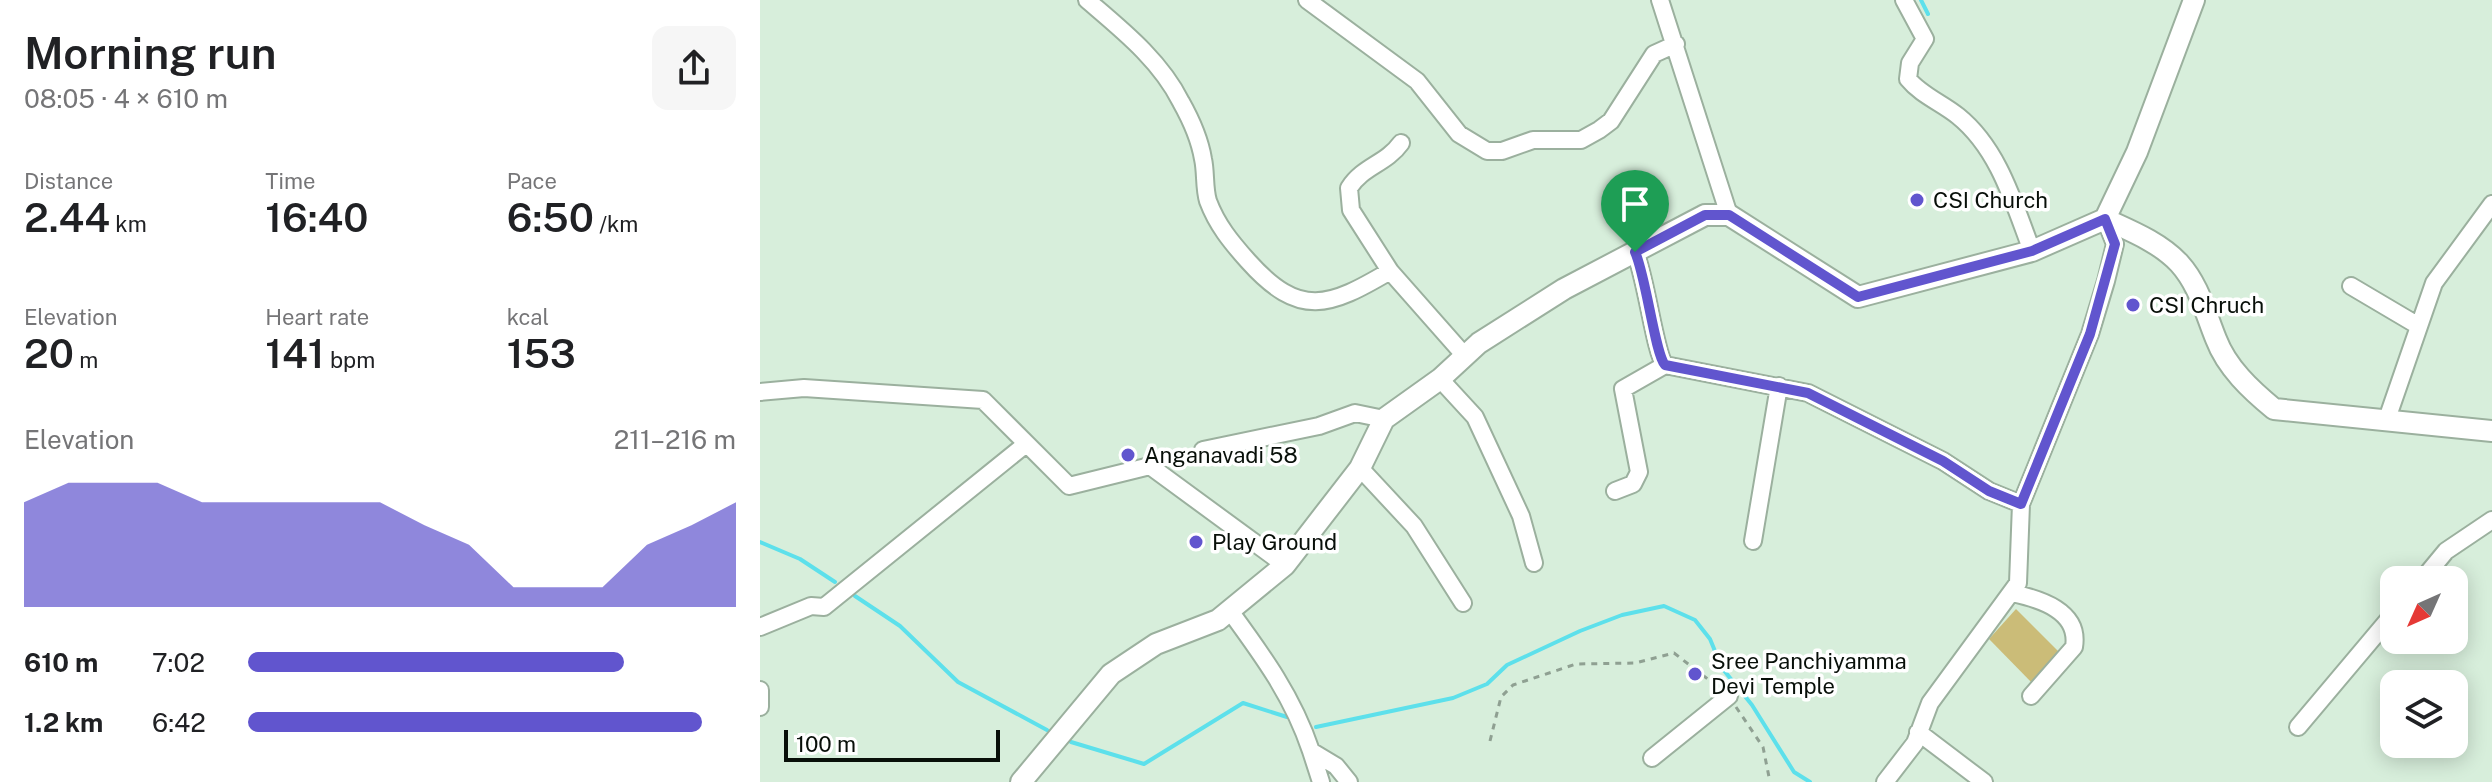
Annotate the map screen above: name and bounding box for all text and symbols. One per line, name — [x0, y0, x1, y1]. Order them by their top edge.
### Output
button: share — [652, 26, 736, 110]
text: Morning run — [24, 27, 277, 79]
text: 08:05 · 4 × 610 m — [24, 83, 228, 114]
text: Distance — [24, 168, 113, 194]
text: Time — [265, 168, 315, 194]
text: Pace — [507, 168, 557, 194]
pin — [1601, 170, 1669, 252]
icon: arrive — [1613, 182, 1657, 226]
place label: CSI Church — [1933, 187, 2048, 213]
marker: CSI Church — [1908, 191, 1926, 209]
text: 2.44 — [24, 194, 110, 241]
text: 16:40 — [265, 194, 369, 241]
text: 6:50 — [507, 194, 594, 241]
text: km — [110, 211, 147, 237]
text: /km — [594, 211, 638, 237]
place label: CSI Chruch — [2149, 292, 2264, 318]
marker: CSI Chruch — [2124, 296, 2142, 314]
text: Elevation — [24, 304, 117, 330]
text: Heart rate — [265, 304, 369, 330]
text: kcal — [507, 304, 549, 330]
text: 20 — [24, 330, 74, 377]
text: 141 — [265, 330, 325, 377]
text: 153 — [507, 330, 576, 377]
text: m — [74, 347, 98, 373]
text: bpm — [325, 347, 375, 373]
text: Elevation — [24, 424, 134, 455]
text: 211–216 m — [614, 424, 736, 455]
place label: Anganavadi 58 — [1144, 442, 1298, 468]
marker: Anganavadi 58 — [1119, 446, 1137, 464]
place label: Play Ground — [1212, 529, 1337, 555]
marker: Play Ground — [1187, 533, 1205, 551]
north arrow — [2380, 566, 2468, 654]
map controls — [2380, 566, 2468, 758]
text: 610 m — [24, 647, 98, 678]
text: 7:02 — [152, 647, 205, 678]
place label: Sree Panchiyamma Devi Temple — [1711, 648, 1907, 699]
marker: Sree Panchiyamma Devi Temple — [1686, 665, 1704, 683]
button: layers — [2380, 670, 2468, 758]
text: 1.2 km — [24, 707, 103, 738]
text: 6:42 — [152, 707, 206, 738]
scale bar — [784, 726, 1000, 762]
text: 100 m — [796, 731, 856, 757]

